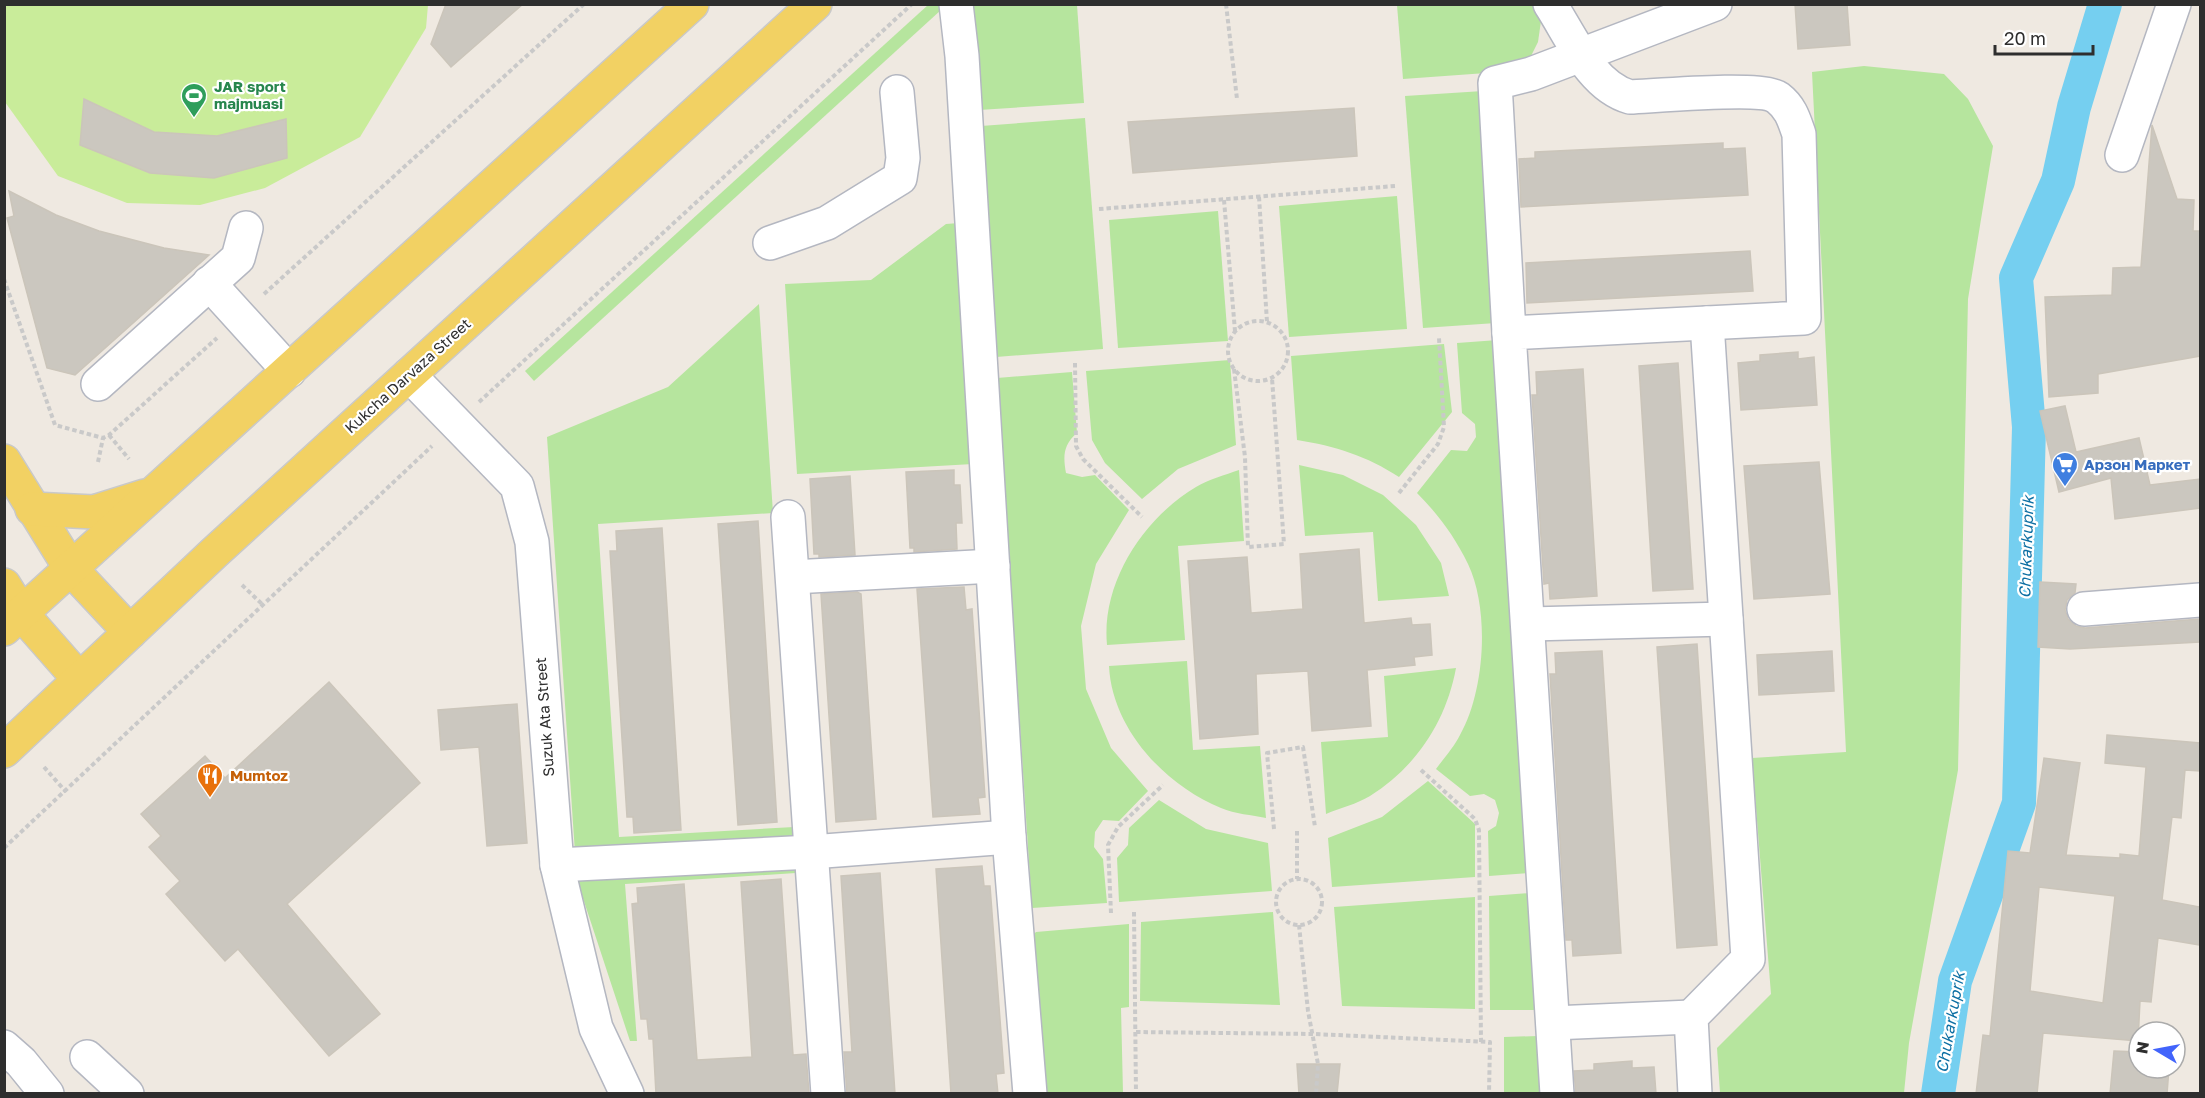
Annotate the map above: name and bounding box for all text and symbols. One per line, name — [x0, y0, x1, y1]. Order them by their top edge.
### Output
scale bar — [1995, 18, 2092, 56]
text: 20 m — [2004, 27, 2046, 49]
place label: JAR sport majmuasi — [214, 77, 286, 112]
sports icon: JAR sport majmuasi — [179, 81, 209, 119]
street label: Kukcha Darvaza Street — [341, 314, 474, 436]
supermarket icon: Арзон Маркет — [2050, 450, 2080, 488]
place label: Арзон Маркет — [2084, 455, 2190, 473]
water label: Chukarkuprik — [2014, 493, 2038, 599]
street label: Suzuk Ata Street — [531, 657, 557, 777]
restaurant icon: Mumtoz — [195, 761, 225, 799]
place label: Mumtoz — [230, 766, 288, 784]
water label: Chukarkuprik — [1931, 968, 1969, 1074]
north arrow — [2127, 1020, 2187, 1080]
text: N — [2131, 1040, 2153, 1055]

